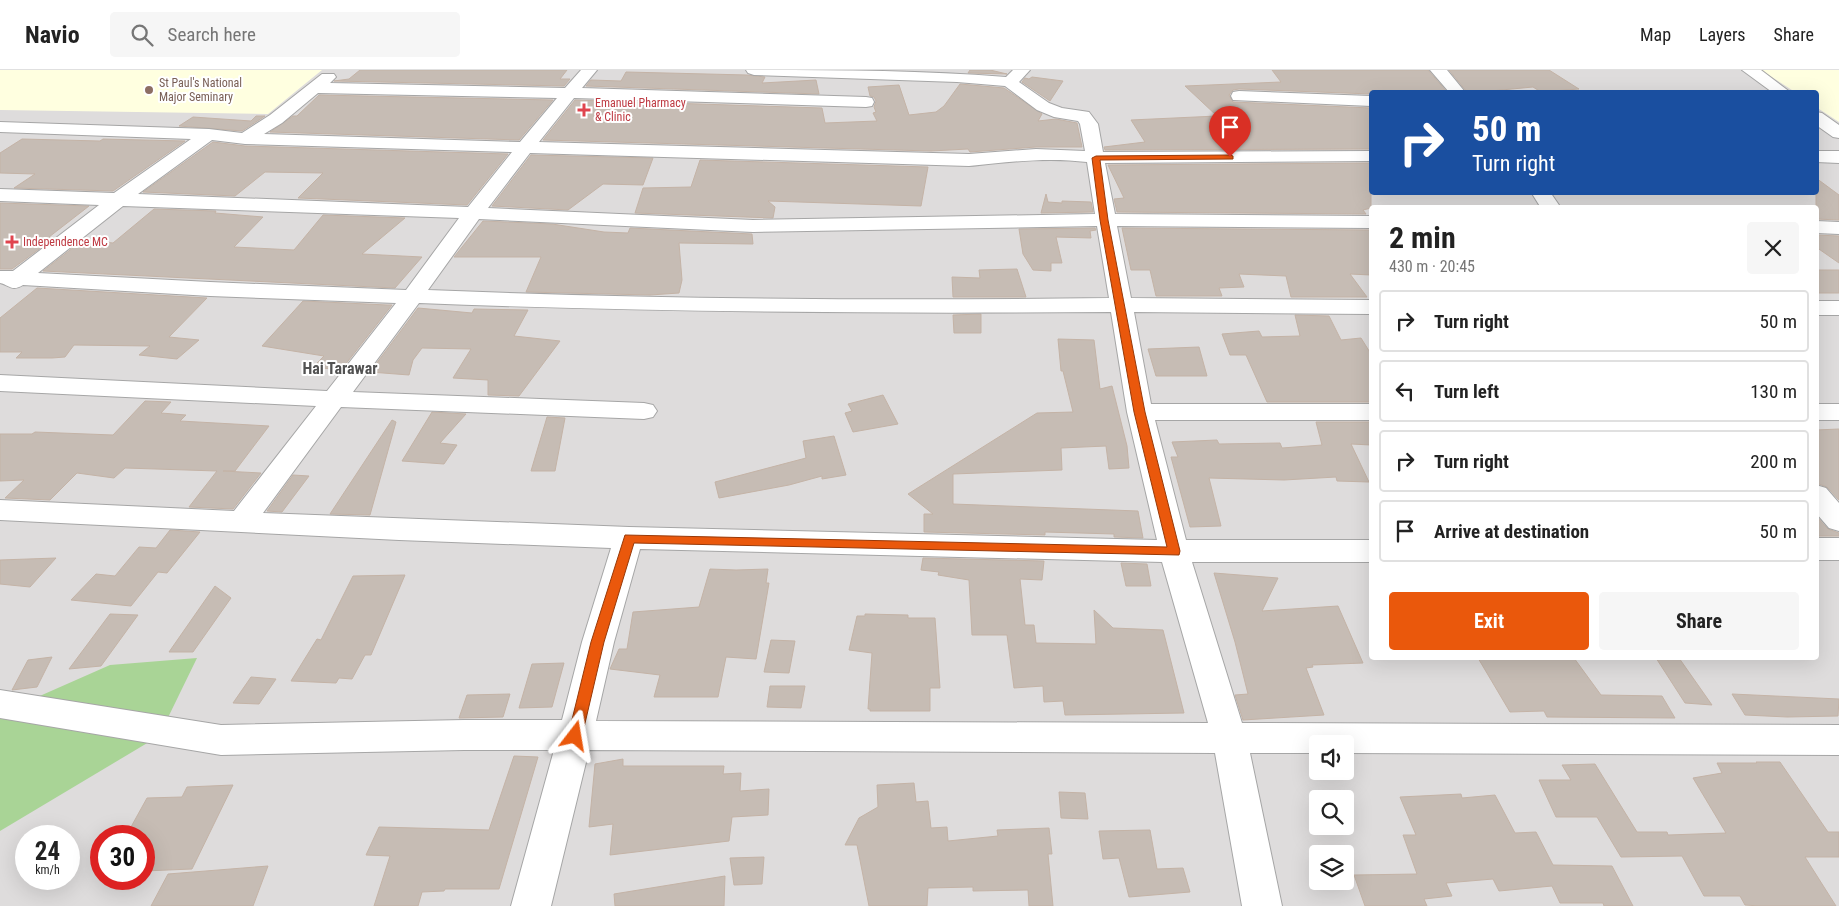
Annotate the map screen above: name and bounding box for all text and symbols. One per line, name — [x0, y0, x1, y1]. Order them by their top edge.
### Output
search box — [110, 12, 460, 57]
text: Navio — [25, 21, 80, 49]
icon: search — [128, 21, 156, 49]
text: Search here — [168, 23, 256, 46]
text: Map — [1640, 24, 1671, 45]
text: Layers — [1699, 24, 1746, 45]
text: Share — [1774, 24, 1814, 45]
place label: St Paul's National Major Seminary — [159, 76, 242, 104]
marker: St Paul's National Major Seminary — [143, 84, 155, 96]
place label: Emanuel Pharmacy & Clinic — [595, 96, 686, 124]
marker: Emanuel Pharmacy & Clinic — [577, 103, 591, 117]
pin — [1209, 106, 1251, 157]
text: 50 m — [1472, 109, 1541, 150]
icon: right — [1389, 110, 1454, 175]
icon: arrive — [1216, 113, 1244, 141]
text: Turn right — [1472, 151, 1555, 176]
text: 2 min — [1389, 220, 1456, 255]
button: close — [1747, 222, 1799, 274]
marker: Independence MC — [5, 235, 19, 249]
place label: Independence MC — [23, 235, 108, 249]
text: 430 m · 20:45 — [1389, 257, 1475, 276]
icon: right — [1391, 307, 1419, 335]
text: Turn right — [1434, 310, 1509, 333]
text: 50 m — [1760, 310, 1797, 333]
district label: Hai Tarawar — [302, 359, 378, 378]
icon: left — [1391, 377, 1419, 405]
text: Turn left — [1434, 380, 1499, 403]
text: 130 m — [1750, 380, 1797, 403]
icon: right — [1391, 447, 1419, 475]
text: Turn right — [1434, 450, 1509, 473]
text: 200 m — [1750, 450, 1797, 473]
icon: arrive — [1391, 517, 1419, 545]
text: Arrive at destination — [1434, 520, 1589, 543]
text: 50 m — [1760, 520, 1797, 543]
button: Exit — [1389, 592, 1589, 650]
button: Share — [1599, 592, 1799, 650]
position arrow — [548, 709, 600, 761]
map controls — [1309, 735, 1354, 890]
button: sound — [1309, 735, 1354, 780]
button: search — [1309, 790, 1354, 835]
speed limit sign: 30 — [90, 825, 155, 890]
text: 24 — [35, 837, 60, 866]
button: layers — [1309, 845, 1354, 890]
text: km/h — [35, 863, 60, 877]

